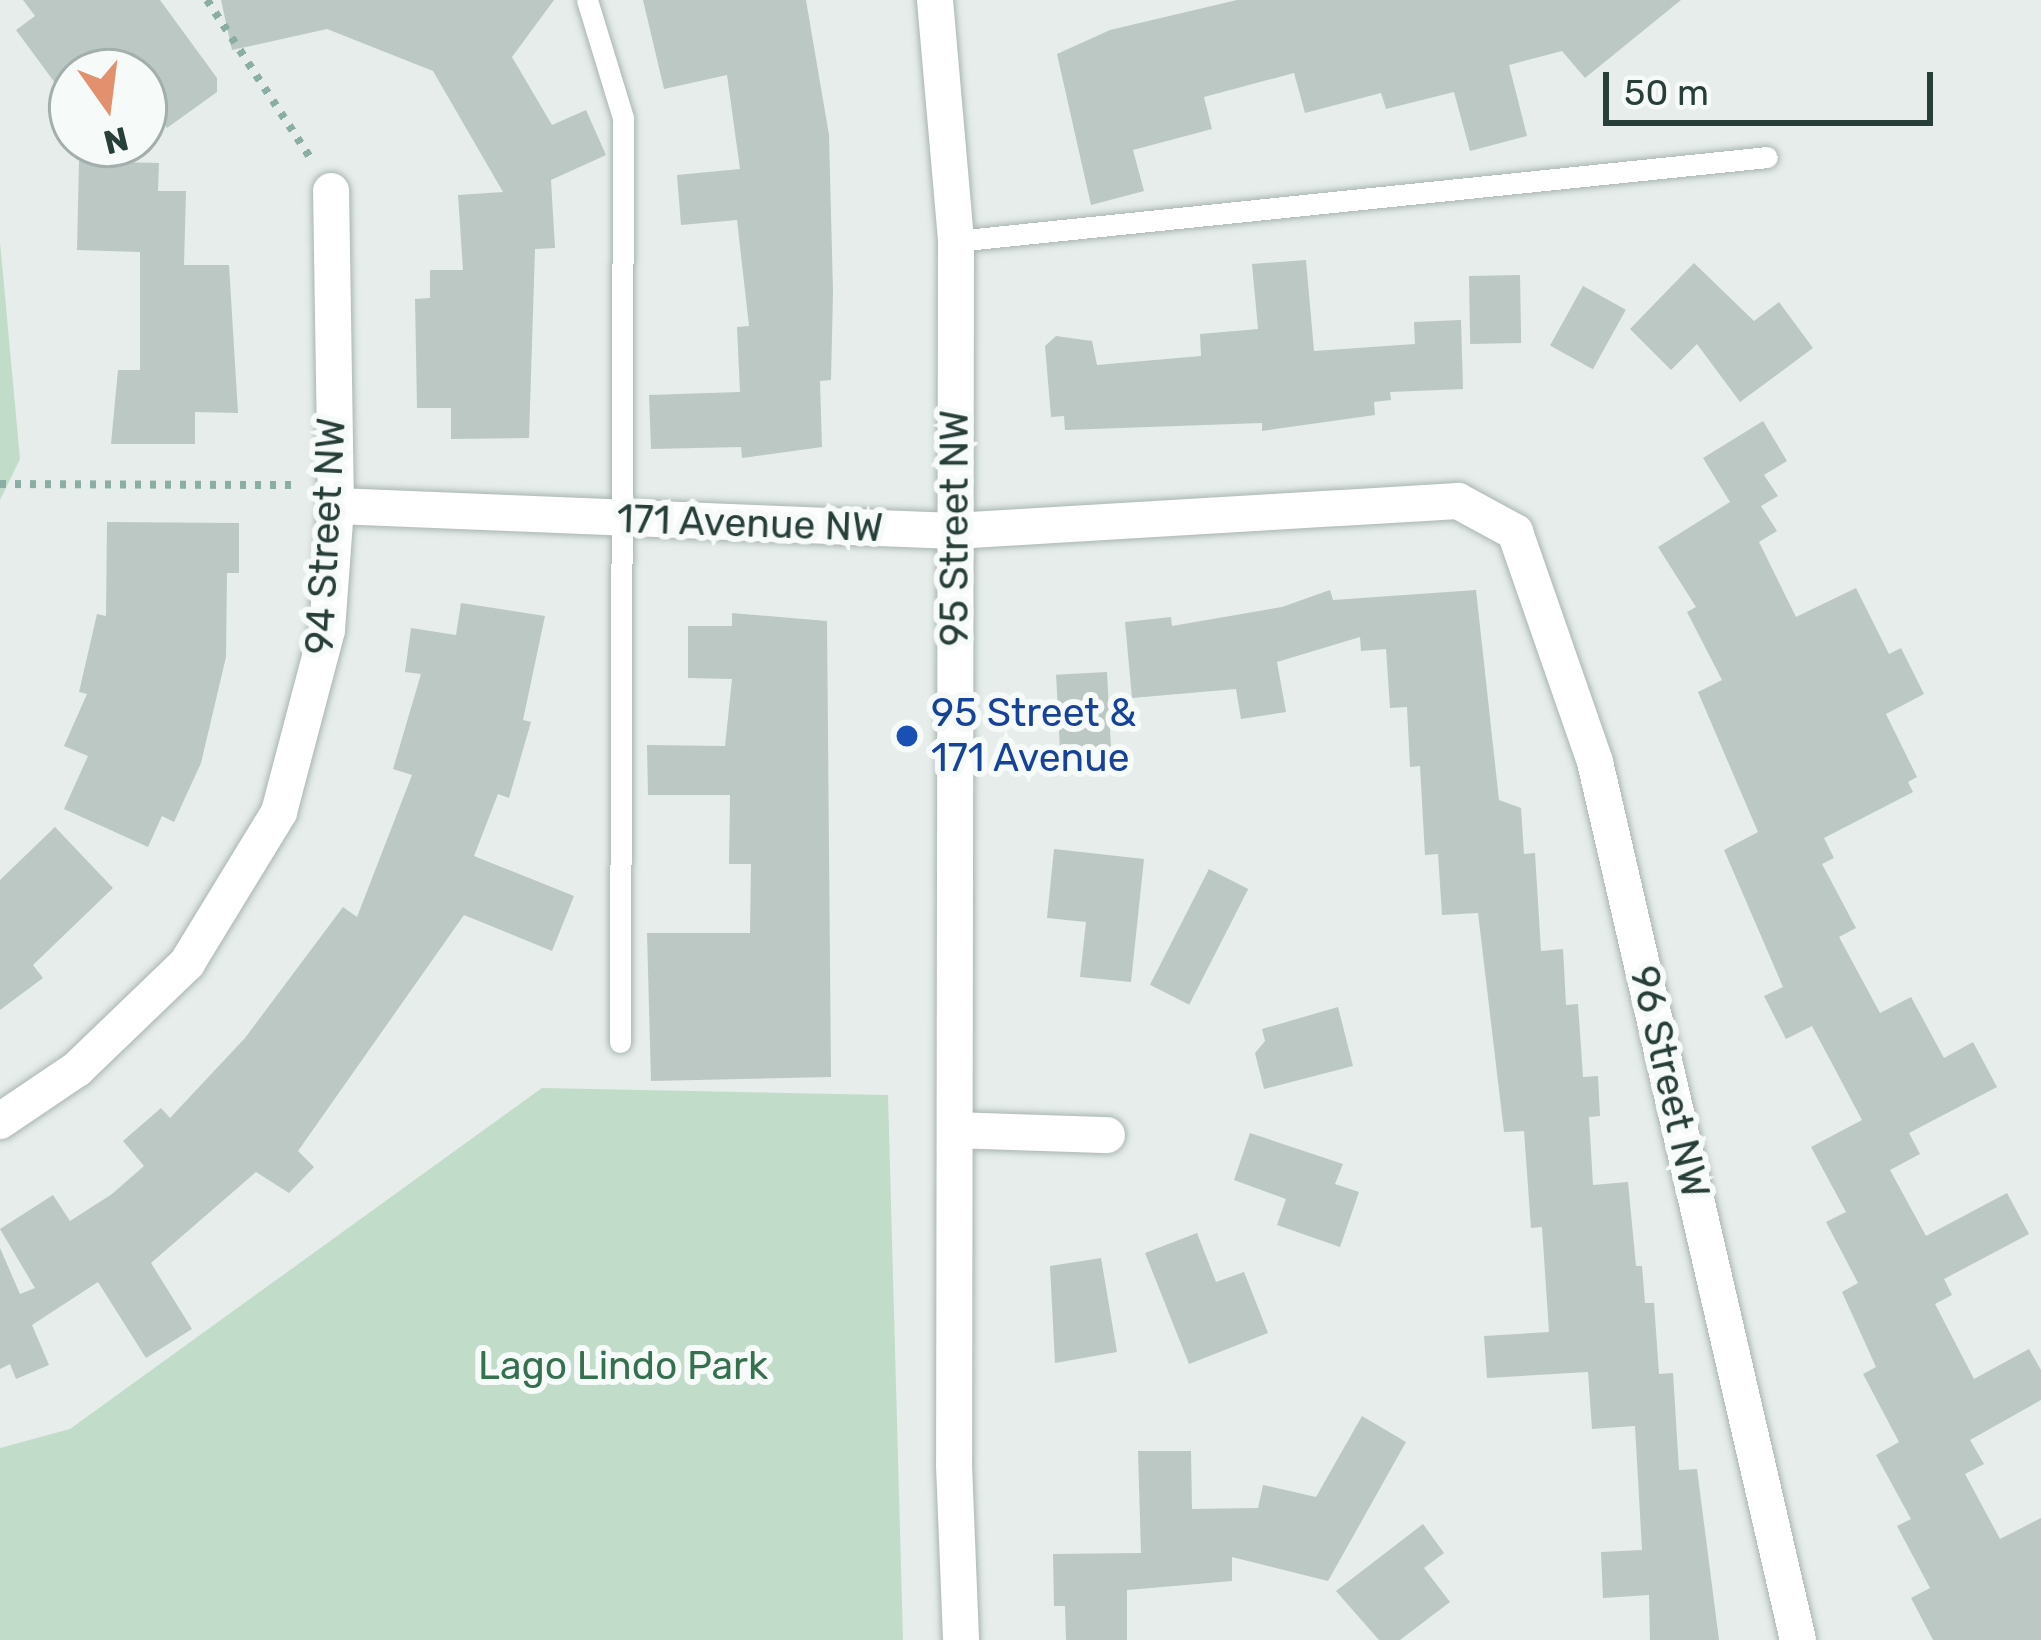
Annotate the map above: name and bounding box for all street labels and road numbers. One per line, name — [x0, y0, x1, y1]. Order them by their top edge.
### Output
street label: 95 Street NW — [932, 410, 978, 646]
street label: 94 Street NW — [296, 416, 356, 656]
street label: 171 Avenue NW — [616, 496, 884, 552]
street label: 96 Street NW — [1620, 962, 1718, 1202]

